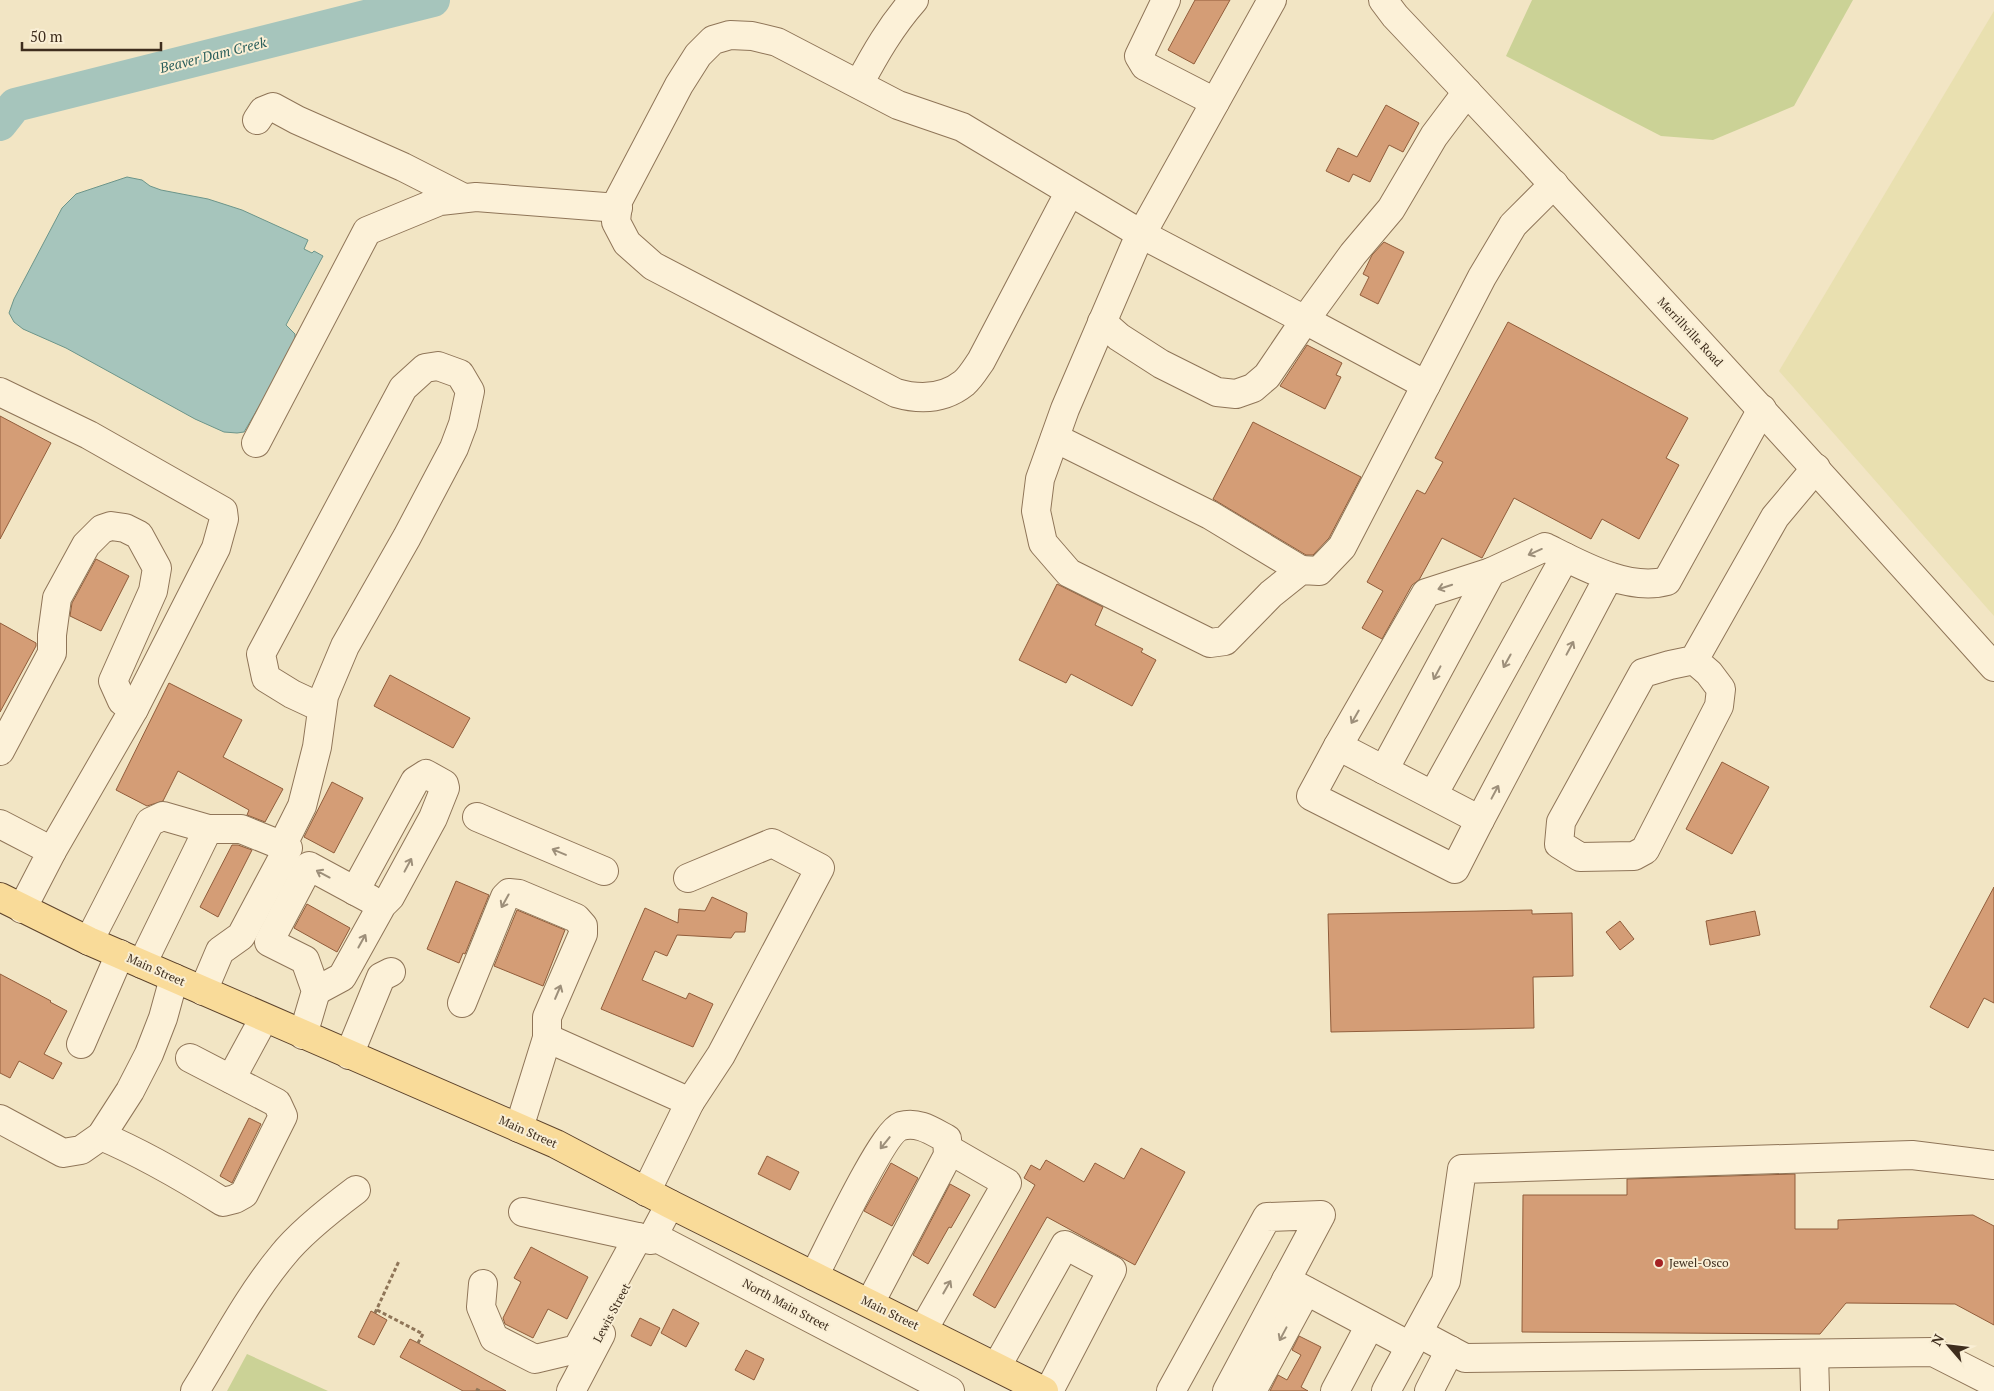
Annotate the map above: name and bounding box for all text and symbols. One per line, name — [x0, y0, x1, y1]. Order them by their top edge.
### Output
scale bar — [22, 20, 161, 52]
text: 50 m — [30, 26, 63, 46]
water label: Beaver Dam Creek — [157, 32, 268, 77]
street label: Merrillville Road — [1654, 294, 1726, 370]
one-way arrow — [1528, 548, 1543, 558]
one-way arrow — [1438, 583, 1453, 592]
one-way arrow — [1565, 641, 1575, 656]
one-way arrow — [1502, 654, 1512, 668]
one-way arrow — [1432, 665, 1442, 680]
one-way arrow — [1350, 709, 1360, 724]
one-way arrow — [1490, 785, 1500, 800]
one-way arrow — [552, 847, 567, 856]
one-way arrow — [403, 857, 413, 872]
one-way arrow — [316, 869, 331, 878]
one-way arrow — [499, 893, 509, 907]
one-way arrow — [358, 934, 367, 949]
street label: Main Street — [125, 950, 188, 989]
one-way arrow — [553, 985, 563, 1000]
street label: Main Street — [497, 1112, 560, 1151]
one-way arrow — [880, 1136, 891, 1149]
place label: Jewel-Osco — [1669, 1255, 1729, 1270]
marker: Jewel-Osco — [1653, 1257, 1665, 1269]
street label: North Main Street — [740, 1275, 833, 1334]
street label: Lewis Street — [590, 1280, 634, 1345]
one-way arrow — [943, 1281, 953, 1295]
street label: Main Street — [859, 1292, 922, 1333]
north arrow — [1924, 1321, 1974, 1371]
one-way arrow — [1278, 1326, 1288, 1341]
text: N — [1926, 1330, 1948, 1349]

